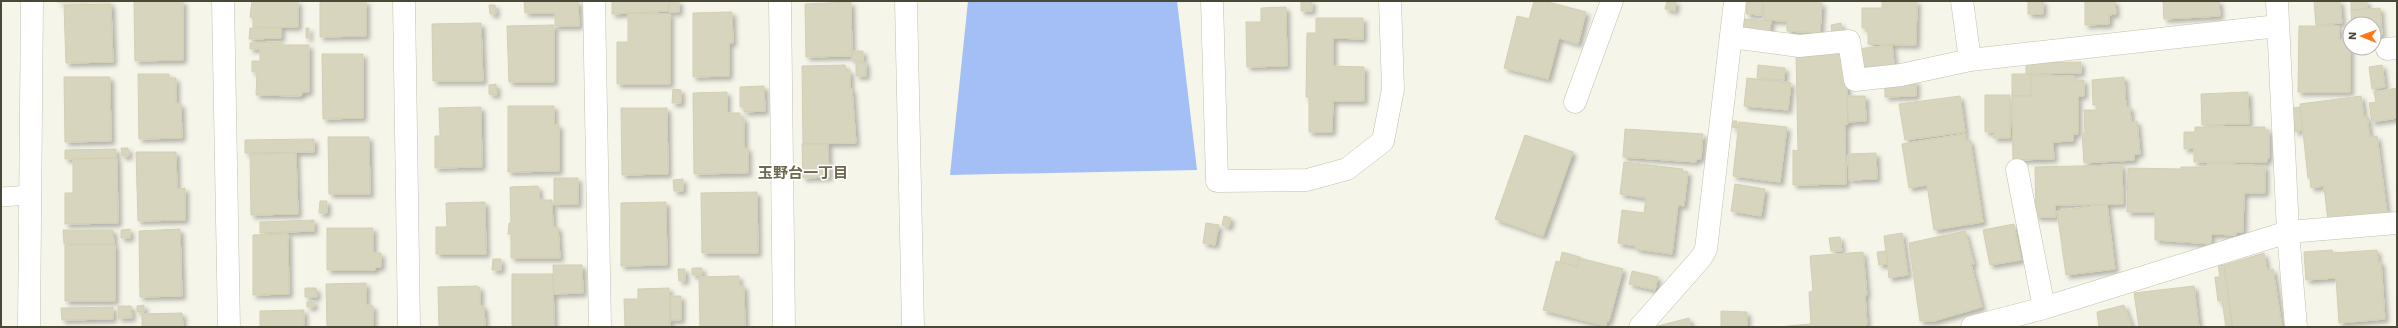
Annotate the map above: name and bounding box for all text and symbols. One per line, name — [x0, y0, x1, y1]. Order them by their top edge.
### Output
north arrow — [2342, 16, 2382, 56]
text: N — [2346, 32, 2359, 40]
district label: 玉野台一丁目 — [758, 164, 848, 182]

